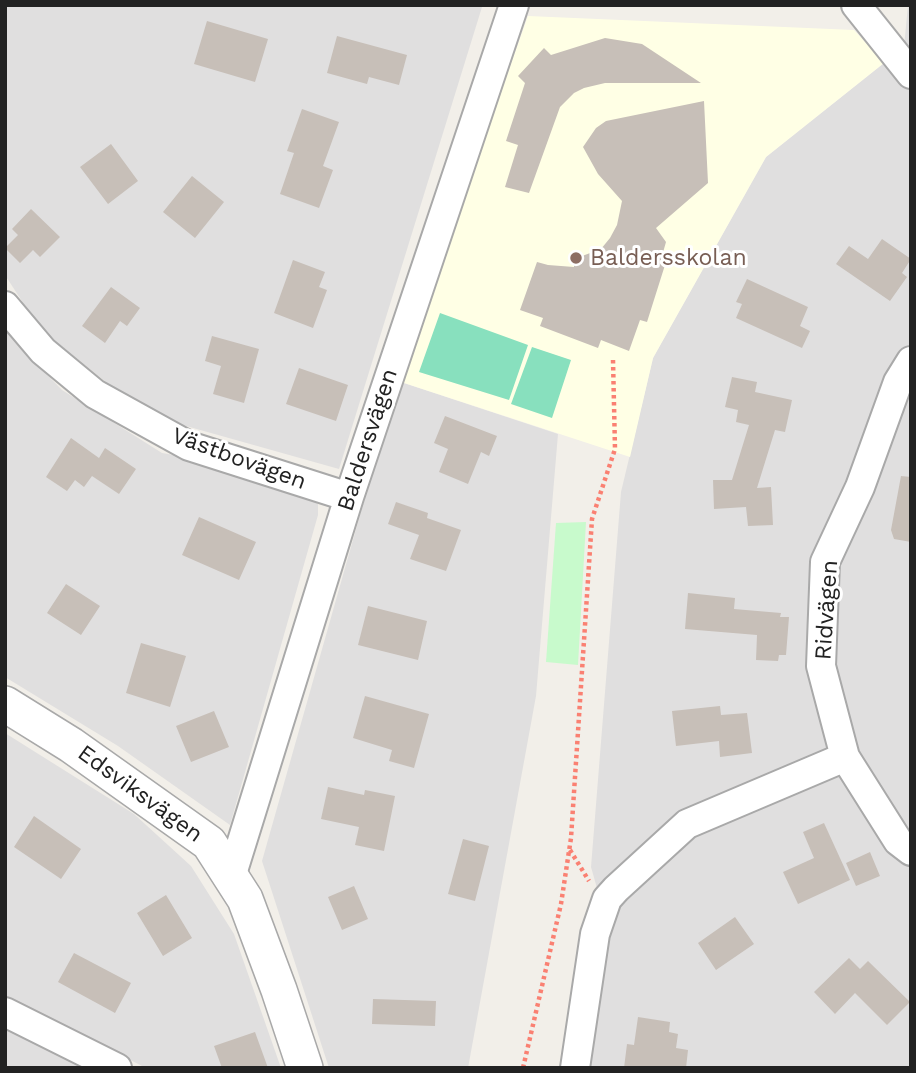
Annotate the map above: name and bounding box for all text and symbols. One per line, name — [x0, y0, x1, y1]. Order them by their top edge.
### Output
place label: Baldersskolan — [590, 244, 747, 272]
marker: Baldersskolan — [568, 250, 584, 266]
street label: Baldersvägen — [332, 365, 404, 515]
street label: Västbovägen — [168, 422, 310, 496]
street label: Ridvägen — [810, 559, 844, 661]
street label: Edsviksvägen — [72, 739, 208, 849]

